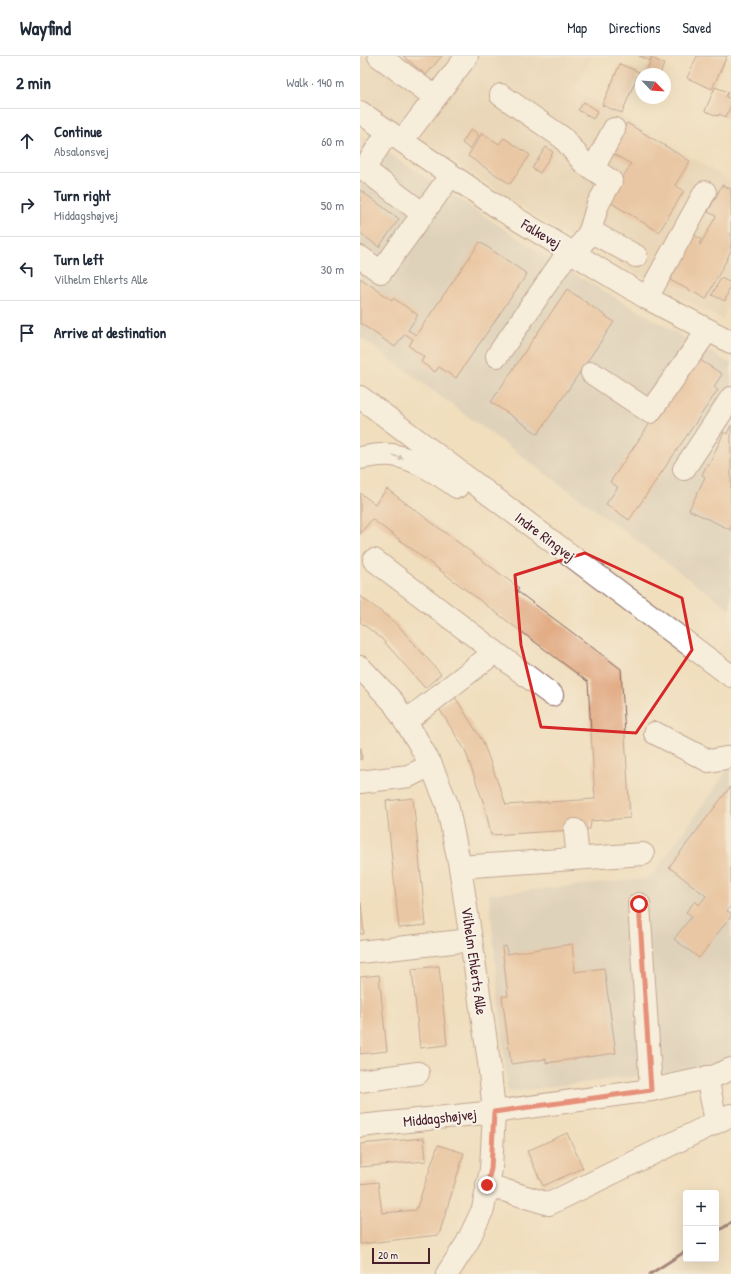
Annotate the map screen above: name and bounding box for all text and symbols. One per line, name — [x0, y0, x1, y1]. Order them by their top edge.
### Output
text: Wayfind — [20, 15, 71, 41]
text: Map — [567, 18, 587, 37]
text: Directions — [609, 18, 660, 37]
text: Saved — [682, 18, 711, 37]
north arrow — [635, 68, 671, 104]
text: 2 min — [16, 71, 51, 94]
text: Walk · 140 m — [286, 73, 344, 91]
text: Continue — [54, 121, 102, 142]
icon: ahead — [16, 130, 38, 152]
text: 60 m — [321, 132, 344, 150]
text: Absalonsvej — [54, 142, 109, 160]
text: Turn right — [54, 185, 110, 206]
icon: right — [16, 194, 38, 216]
text: 50 m — [321, 196, 344, 214]
text: Middagshøjvej — [54, 206, 118, 224]
street label: Falkevej — [516, 213, 565, 254]
text: Turn left — [54, 249, 104, 270]
icon: left — [16, 258, 38, 280]
text: 30 m — [321, 260, 344, 278]
text: Vilhelm Ehlerts Alle — [54, 270, 148, 288]
icon: arrive — [16, 322, 38, 344]
text: Arrive at destination — [54, 322, 166, 343]
one-way arrow — [393, 454, 405, 460]
street label: Indre Ringvej — [511, 507, 580, 566]
route start — [630, 895, 648, 913]
street label: Vilhelm Ehlerts Alle — [457, 906, 492, 1016]
street label: Middagshøjvej — [402, 1103, 478, 1132]
route end — [478, 1176, 496, 1194]
map controls — [683, 1190, 719, 1262]
button: + — [683, 1190, 719, 1226]
button: − — [683, 1226, 719, 1262]
scale bar — [372, 1246, 430, 1265]
text: 20 m — [378, 1248, 398, 1262]

